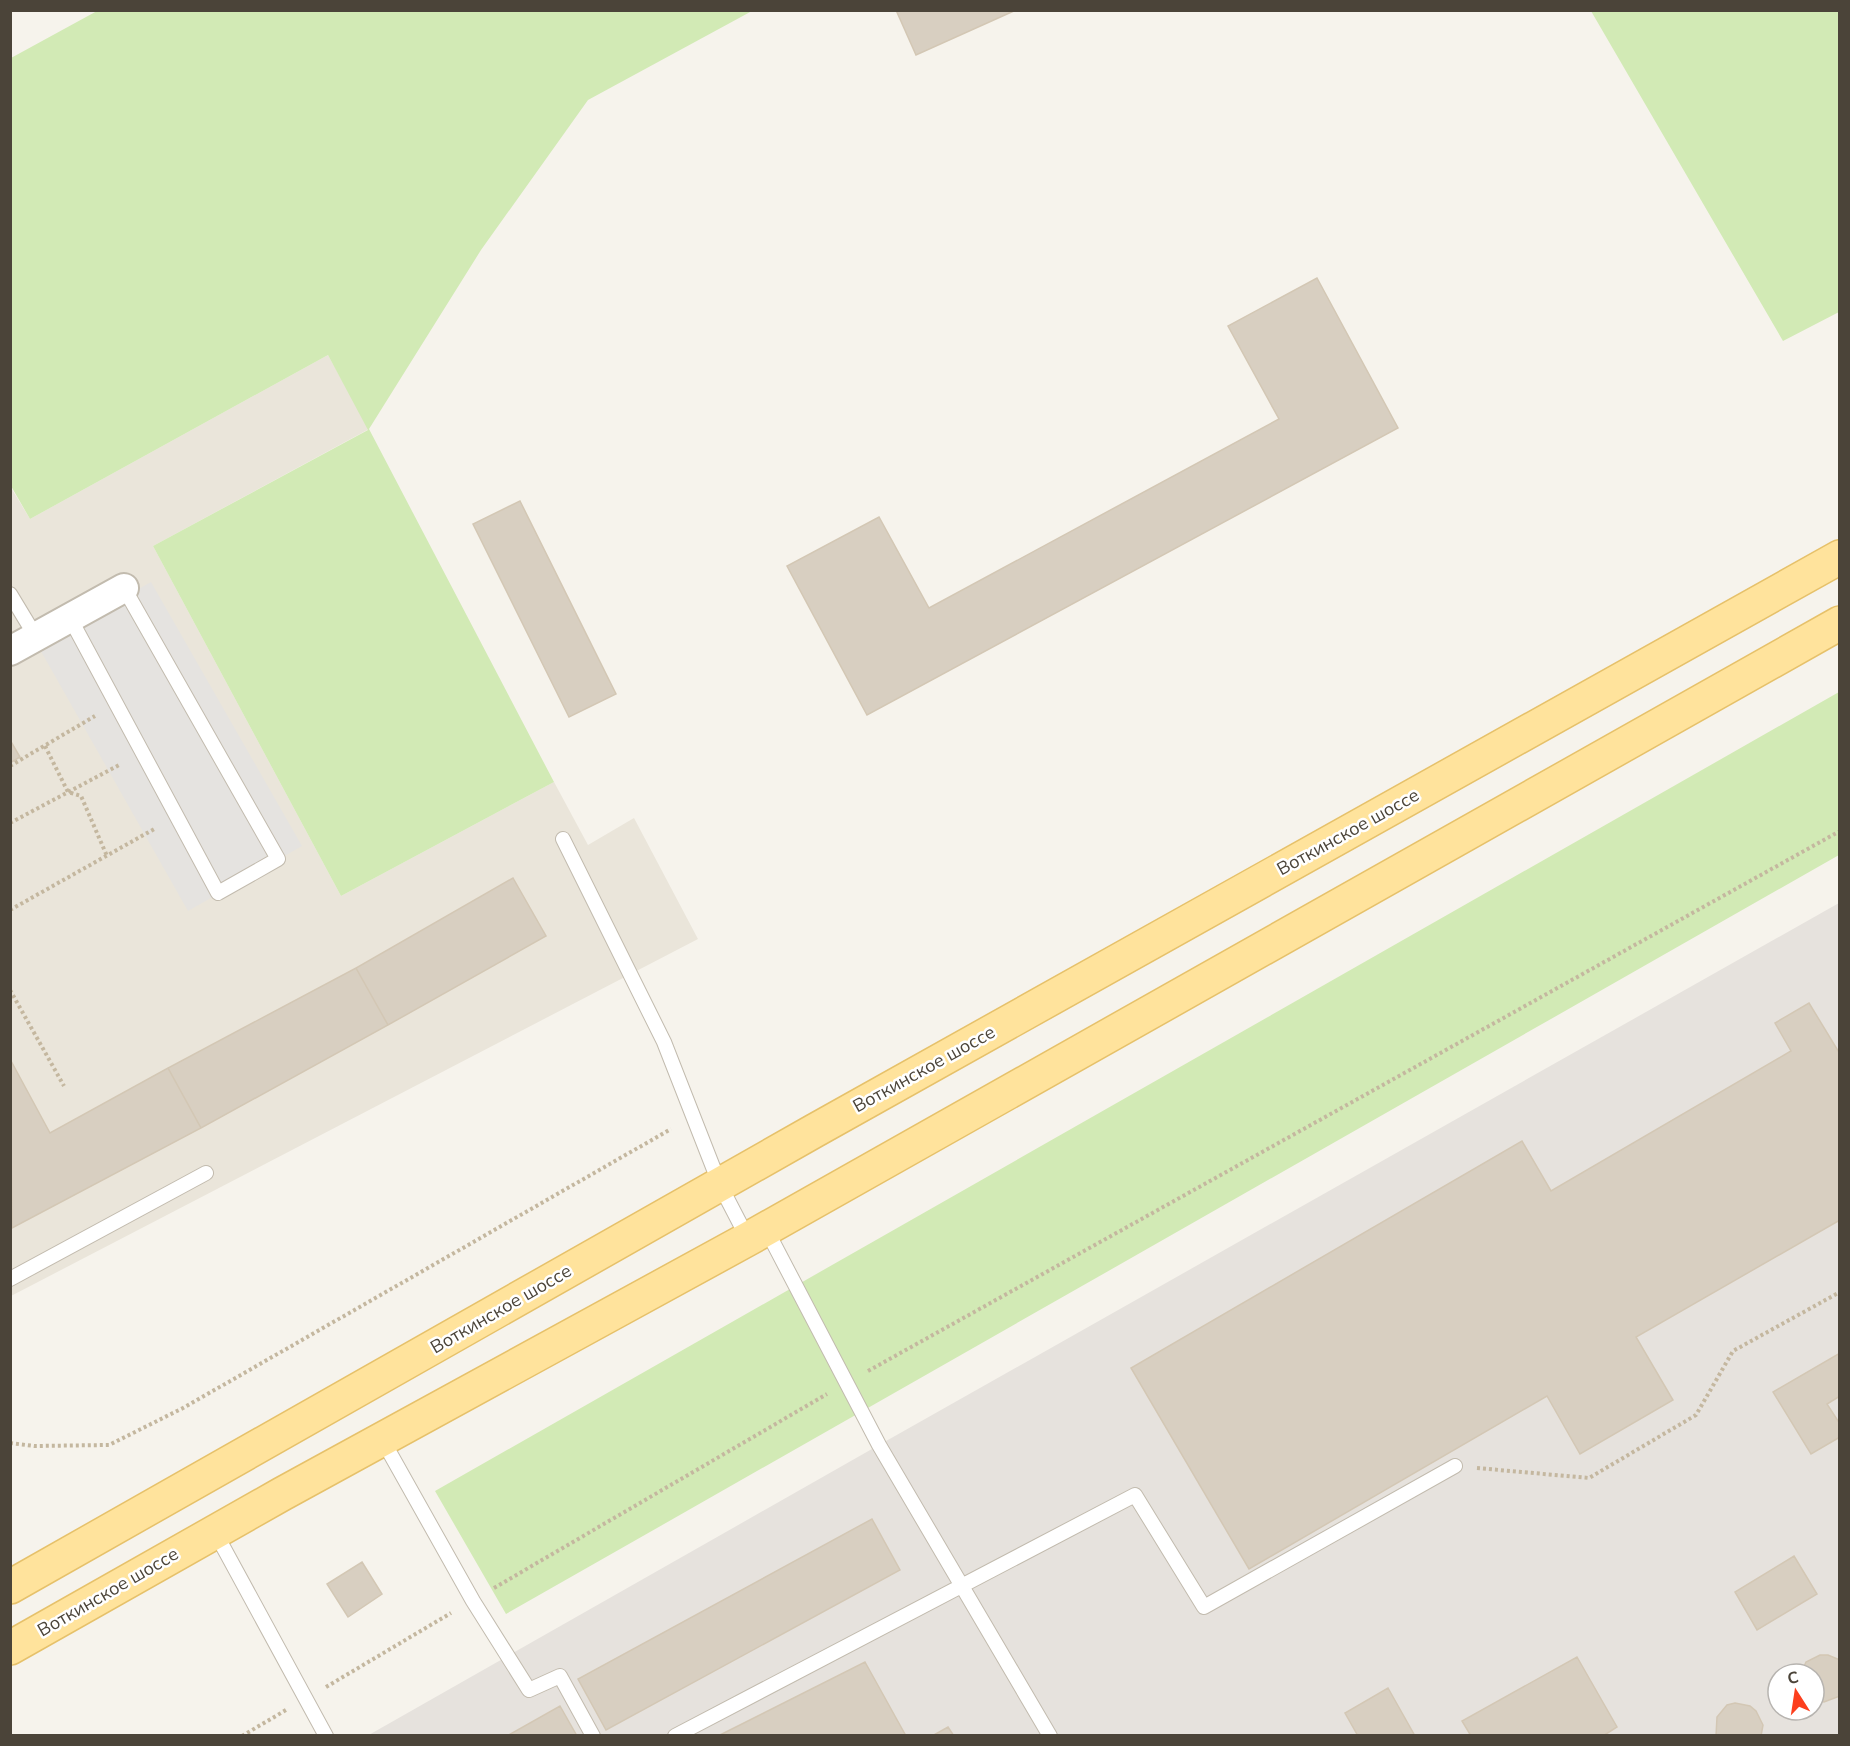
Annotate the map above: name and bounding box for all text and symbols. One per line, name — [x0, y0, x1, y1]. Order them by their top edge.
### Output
street label: Воткинское шоссе — [1273, 783, 1423, 880]
street label: Воткинское шоссе — [849, 1020, 999, 1117]
street label: Воткинское шоссе — [426, 1259, 575, 1358]
street label: Воткинское шоссе — [33, 1542, 182, 1641]
north arrow — [1766, 1662, 1826, 1722]
text: С — [1785, 1666, 1800, 1688]

